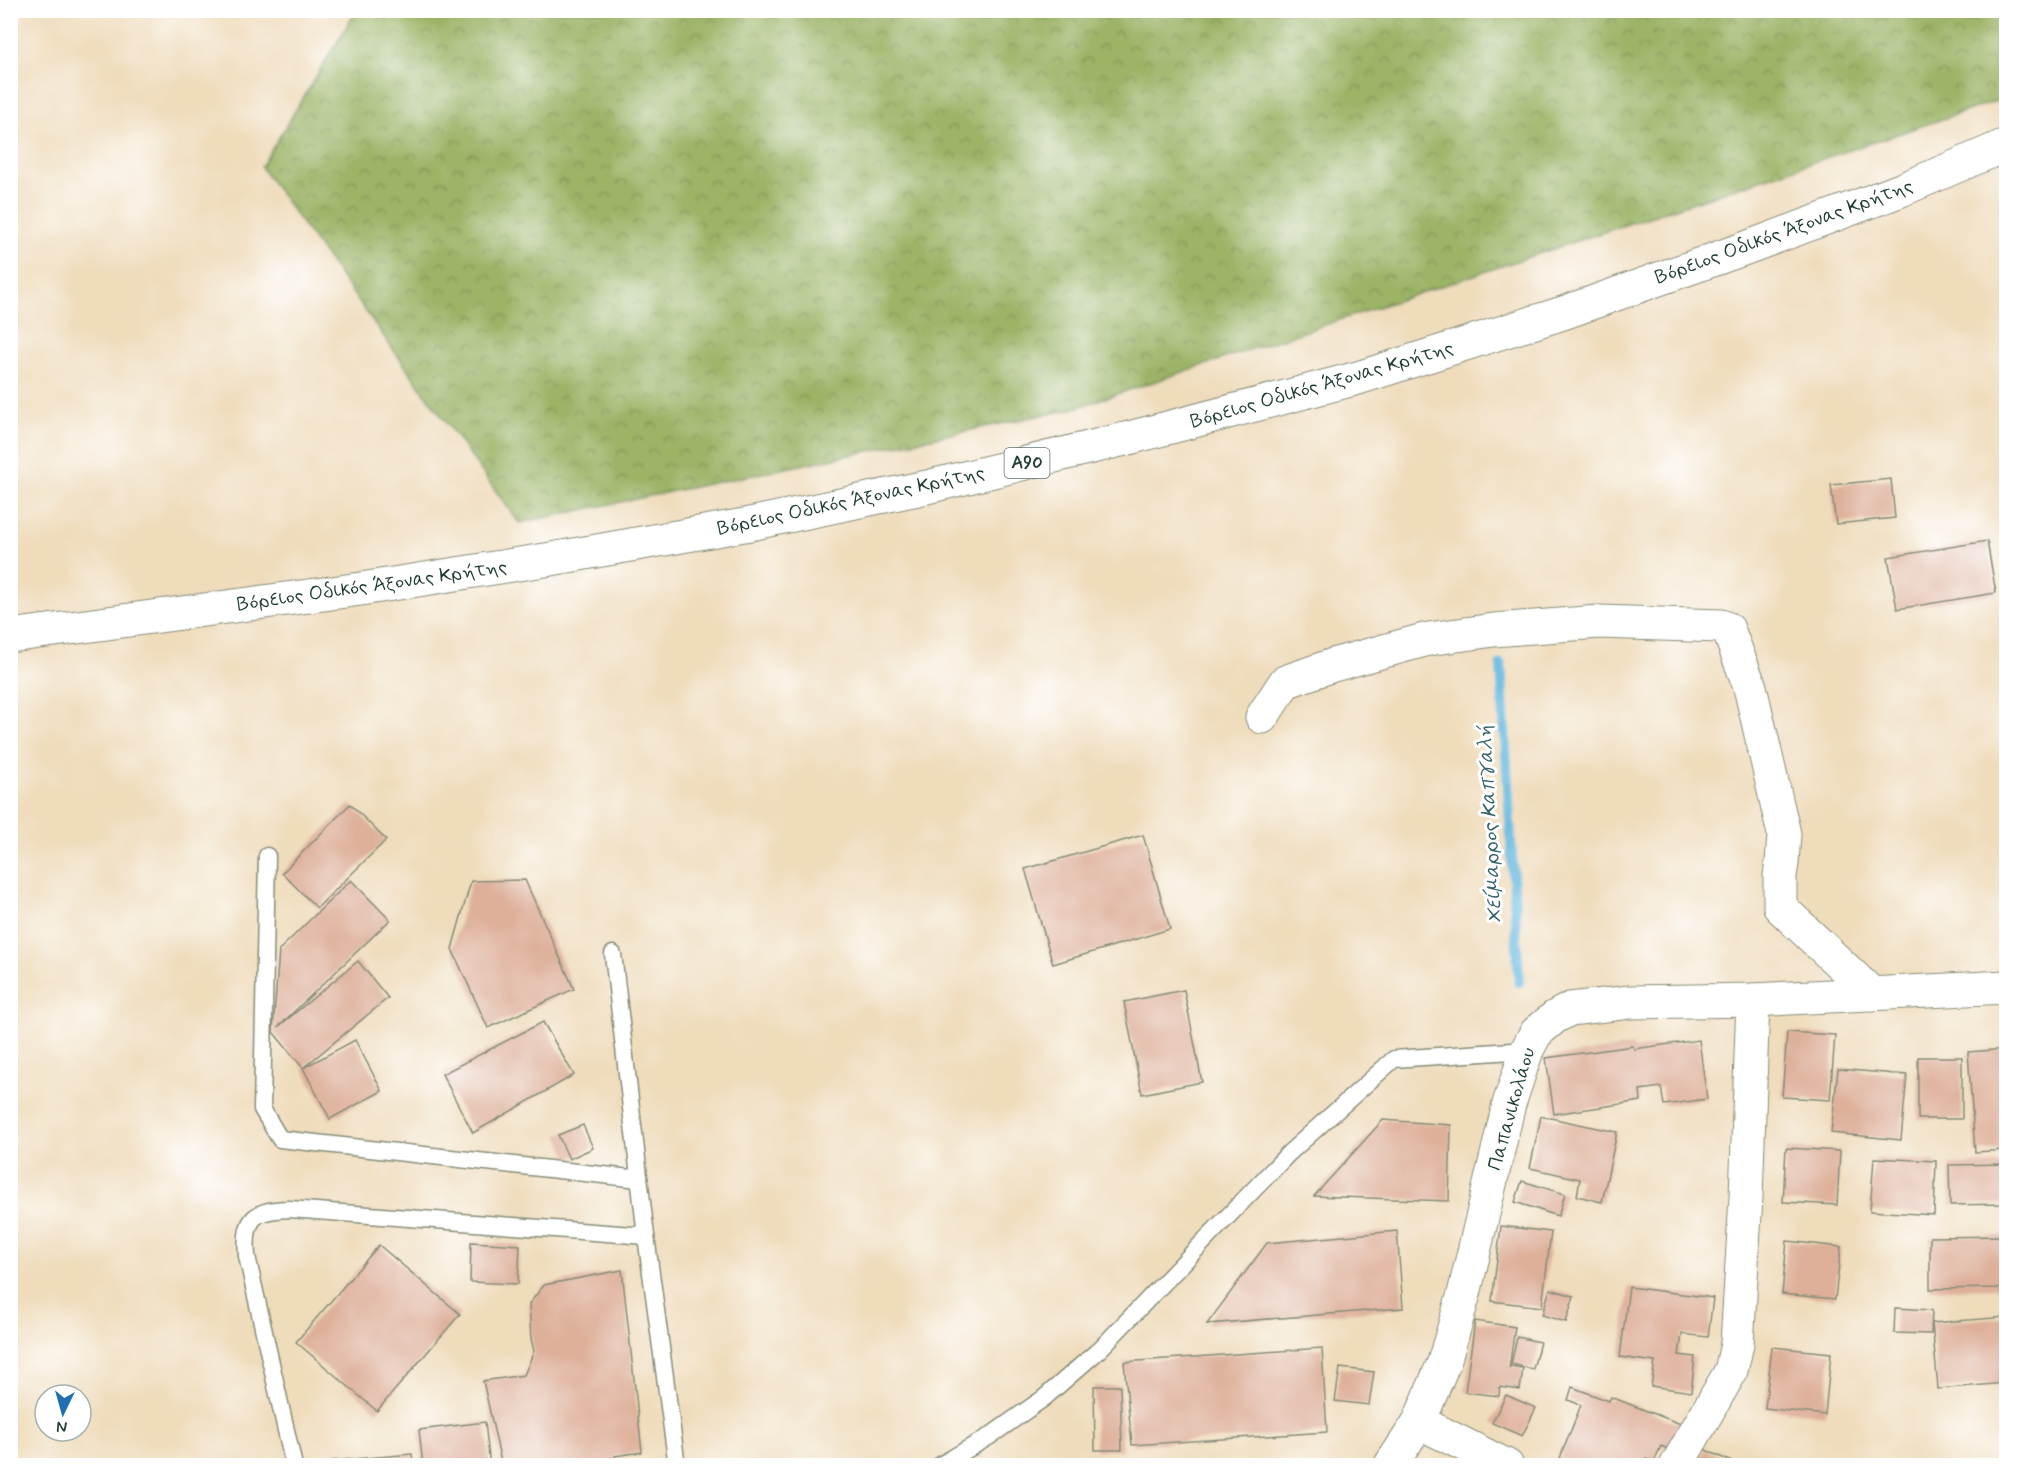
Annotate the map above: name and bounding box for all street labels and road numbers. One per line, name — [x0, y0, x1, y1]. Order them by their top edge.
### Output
street label: Βόρειος Οδικός Άξονας Κρήτης — [1651, 173, 1917, 291]
street label: Βόρειος Οδικός Άξονας Κρήτης — [1187, 334, 1457, 436]
road number: Α90 — [1004, 448, 1050, 478]
street label: Βόρειος Οδικός Άξονας Κρήτης — [715, 459, 987, 543]
street label: Βόρειος Οδικός Άξονας Κρήτης — [235, 554, 509, 618]
street label: Παπανικολάου — [1482, 1044, 1542, 1174]

